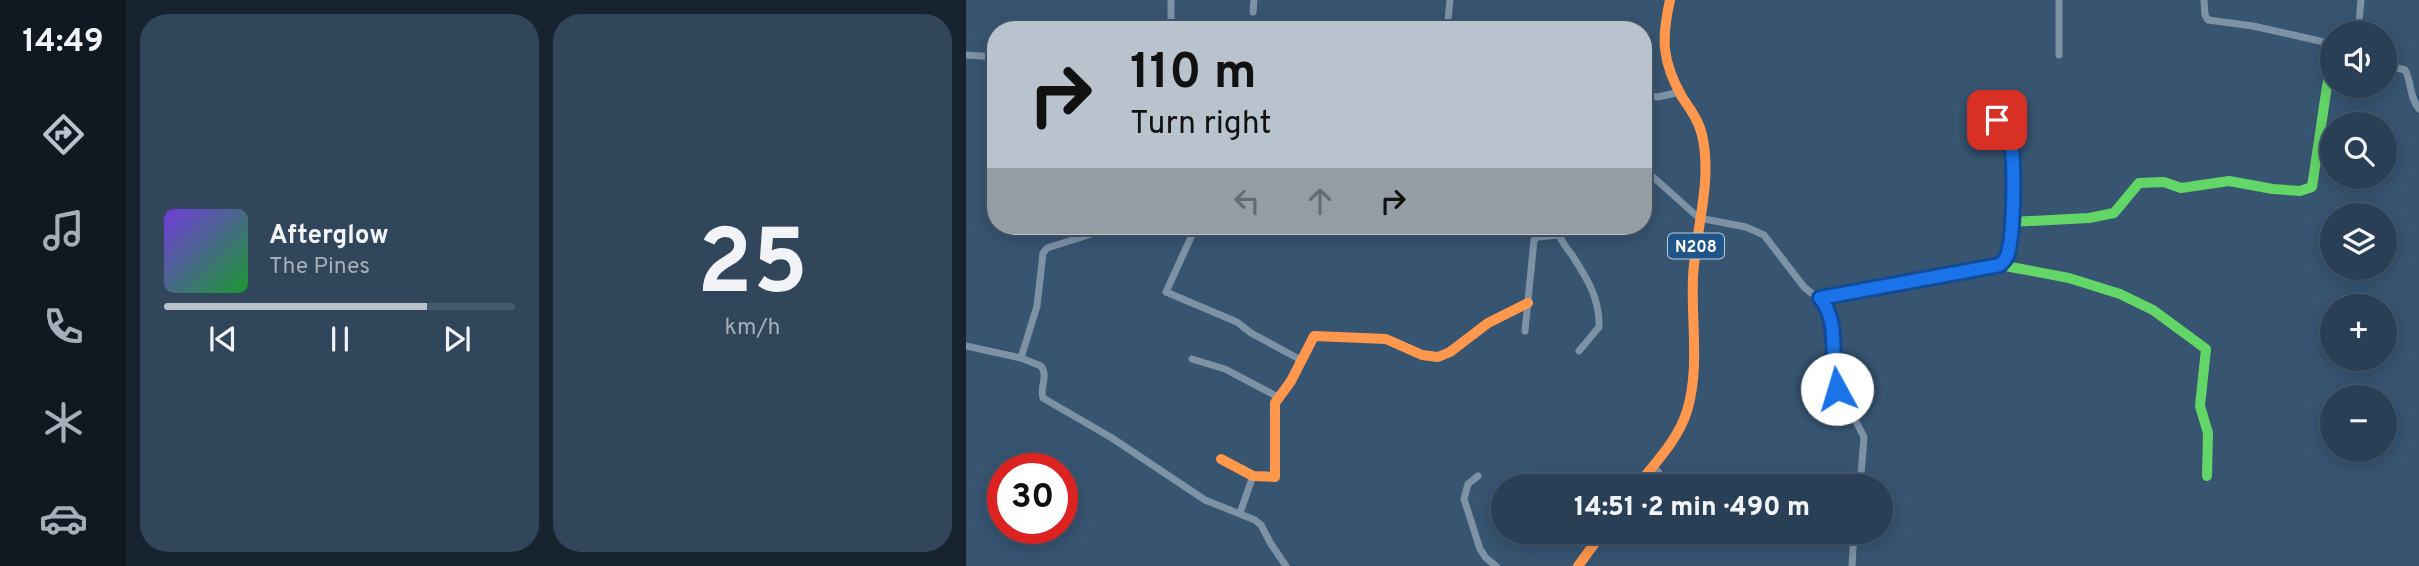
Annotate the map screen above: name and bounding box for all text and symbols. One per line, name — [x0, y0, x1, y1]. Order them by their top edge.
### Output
map controls — [2320, 21, 2397, 462]
button: sound — [2320, 21, 2397, 98]
text: 14:49 — [22, 23, 104, 63]
text: 110 m — [1130, 44, 1257, 106]
icon: right — [1015, 49, 1106, 140]
pin — [1967, 90, 2027, 150]
icon: arrive — [1978, 101, 2016, 139]
text: Turn right — [1130, 105, 1272, 145]
icon: directions — [39, 110, 88, 159]
button: search — [2320, 112, 2397, 189]
icon: left — [1228, 182, 1266, 220]
icon: ahead — [1301, 182, 1339, 220]
icon: right — [1374, 182, 1412, 220]
button: layers — [2320, 203, 2397, 280]
icon: music — [39, 206, 88, 255]
text: 25 — [697, 211, 808, 326]
text: Afterglow — [269, 220, 389, 253]
road number: N208 — [1668, 234, 1724, 258]
text: The Pines — [269, 253, 370, 282]
button: + — [2320, 294, 2397, 371]
icon: phone — [39, 302, 88, 351]
text: km/h — [725, 314, 780, 343]
icon: previous — [204, 320, 242, 358]
icon: pause — [321, 320, 359, 358]
icon: next — [438, 320, 476, 358]
position arrow — [1800, 352, 1874, 426]
button: − — [2320, 385, 2397, 462]
icon: climate — [39, 398, 88, 447]
speed limit sign: 30 — [987, 453, 1078, 544]
text: 14:51 · 2 min · 490 m — [1574, 492, 1810, 525]
icon: car — [39, 494, 88, 543]

